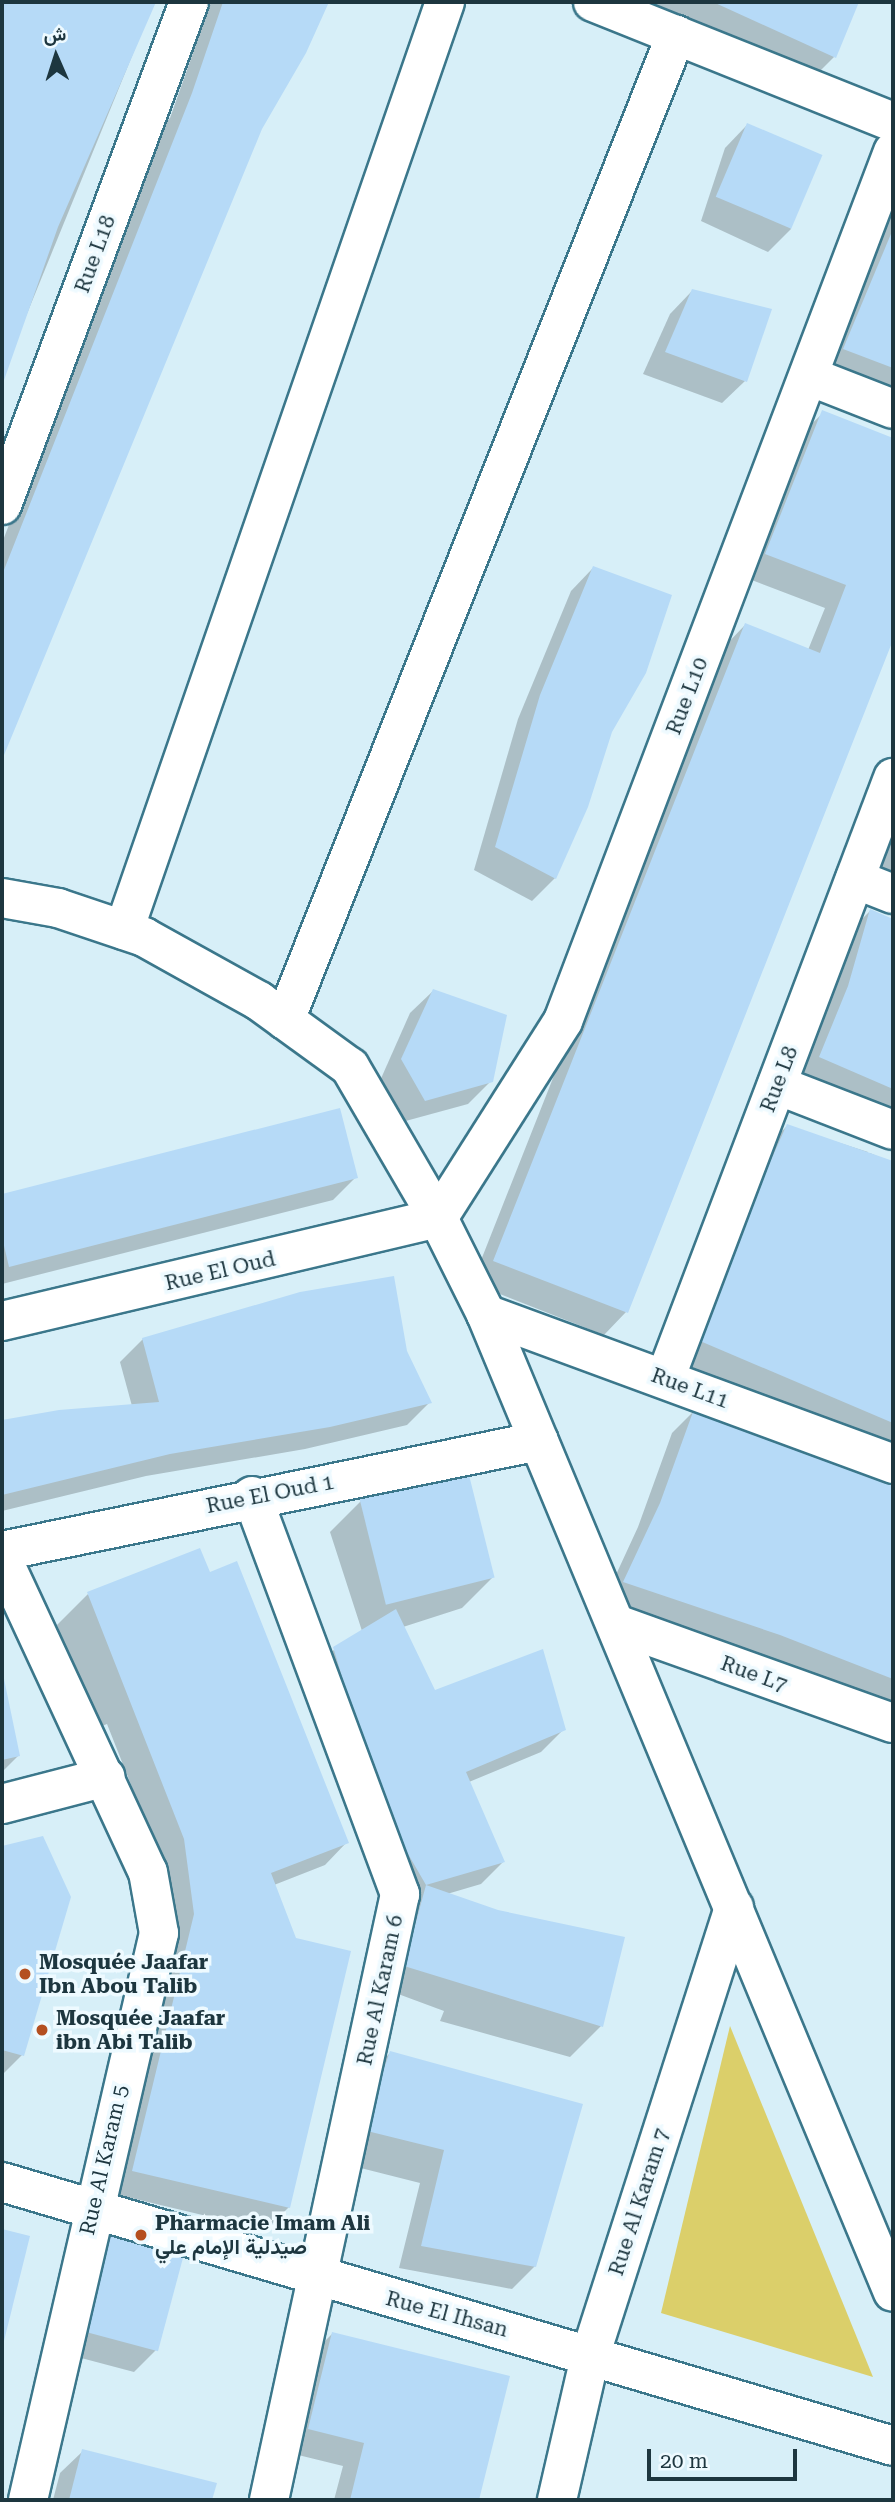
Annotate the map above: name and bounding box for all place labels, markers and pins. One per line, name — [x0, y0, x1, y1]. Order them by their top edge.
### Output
place label: Mosquée Jaafar Ibn Abou Talib — [39, 1949, 208, 1999]
marker: Mosquée Jaafar Ibn Abou Talib — [17, 1966, 33, 1982]
place label: Mosquée Jaafar ibn Abi Talib — [56, 2005, 225, 2055]
marker: Mosquée Jaafar ibn Abi Talib — [34, 2022, 50, 2038]
place label: Pharmacie Imam Ali صيدلية الإمام علي — [155, 2210, 370, 2260]
marker: Pharmacie Imam Ali صيدلية الإمام علي — [133, 2227, 149, 2243]

